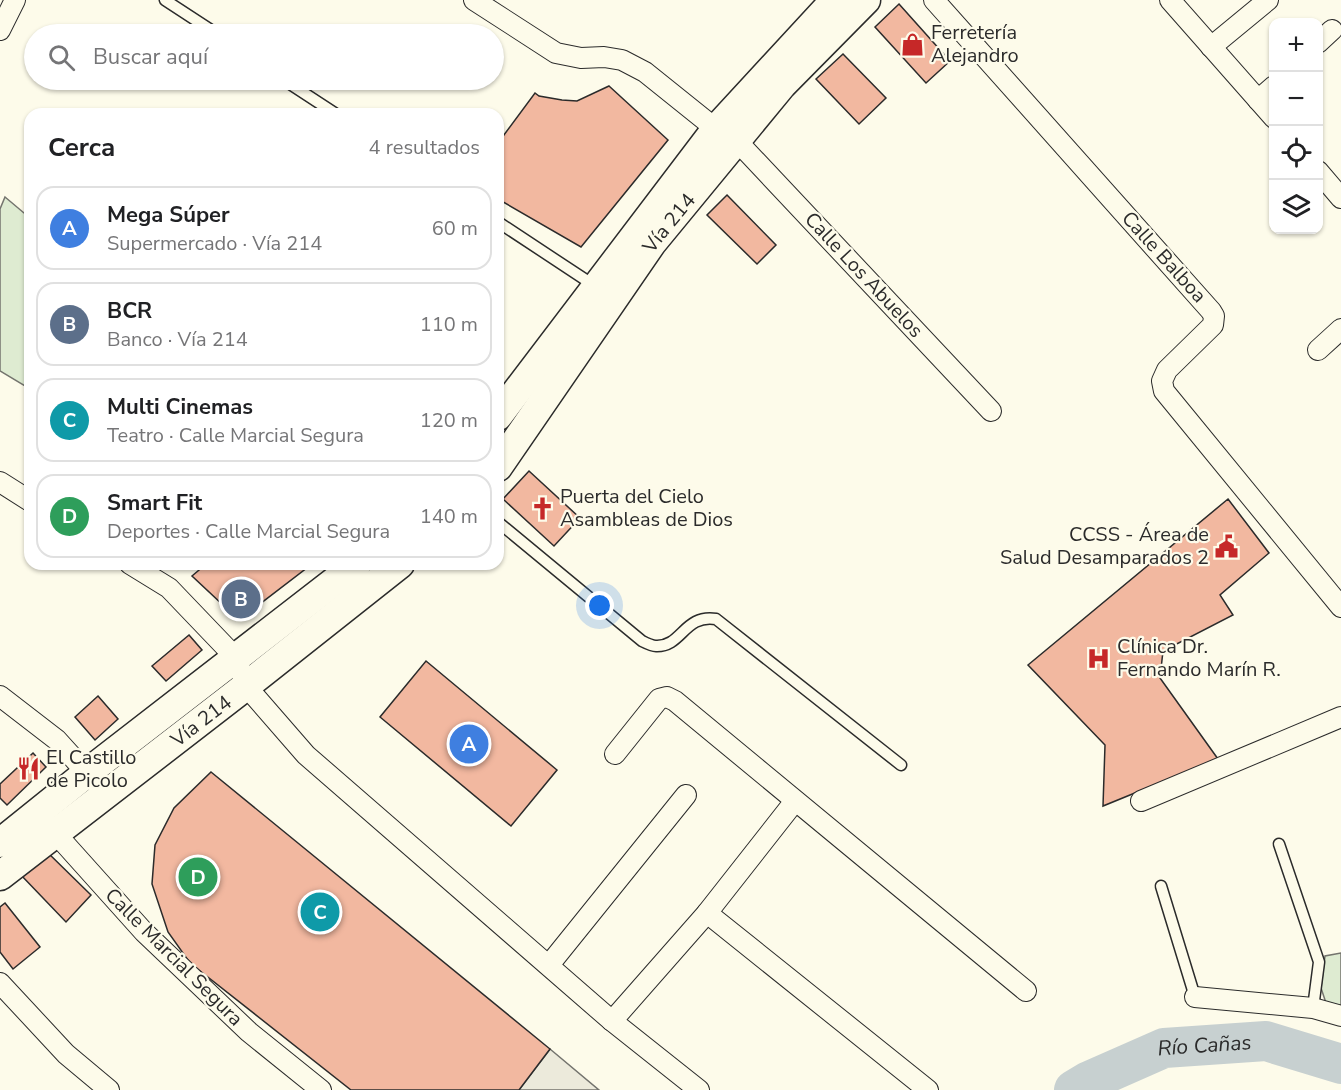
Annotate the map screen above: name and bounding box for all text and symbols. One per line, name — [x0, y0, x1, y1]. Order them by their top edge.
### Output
map controls — [1269, 18, 1323, 234]
button: + — [1269, 18, 1323, 72]
place label: Ferretería Alejandro — [931, 19, 1019, 69]
search box — [24, 24, 504, 90]
shop icon: Ferretería Alejandro — [900, 31, 926, 57]
icon: search — [45, 41, 78, 74]
text: Buscar aquí — [93, 42, 208, 72]
button: − — [1269, 72, 1323, 126]
button: locate — [1269, 126, 1323, 180]
text: Cerca — [48, 130, 115, 165]
text: 4 resultados — [369, 134, 480, 161]
button: layers — [1269, 180, 1323, 234]
street label: Vía 214 — [635, 187, 701, 259]
text: Mega Súper — [107, 200, 230, 230]
street label: Calle Balboa — [1116, 205, 1212, 309]
street label: Calle Los Abuelos — [799, 206, 929, 344]
text: A — [62, 215, 77, 242]
text: 60 m — [432, 215, 478, 242]
text: Supermercado · Vía 214 — [107, 230, 322, 257]
text: BCR — [107, 296, 152, 326]
text: B — [63, 311, 76, 338]
text: 110 m — [420, 311, 478, 338]
text: Banco · Vía 214 — [107, 326, 248, 353]
text: Multi Cinemas — [107, 392, 253, 422]
text: C — [63, 407, 76, 434]
text: 120 m — [420, 407, 478, 434]
text: Teatro · Calle Marcial Segura — [107, 422, 364, 449]
place label: Puerta del Cielo Asambleas de Dios — [560, 483, 733, 533]
text: Smart Fit — [107, 488, 202, 518]
church icon: Puerta del Cielo Asambleas de Dios — [529, 495, 555, 521]
text: D — [62, 503, 77, 530]
text: 140 m — [420, 503, 478, 530]
text: Deportes · Calle Marcial Segura — [107, 518, 390, 545]
place label: CCSS - Área de Salud Desamparados 2 — [1000, 521, 1209, 571]
public building icon: CCSS - Área de Salud Desamparados 2 — [1214, 533, 1240, 559]
pin: B — [222, 576, 260, 622]
your location — [585, 591, 614, 620]
place label: Clínica Dr. Fernando Marín R. — [1117, 633, 1281, 683]
hospital icon: Clínica Dr. Fernando Marín R. — [1086, 645, 1112, 671]
street label: Vía 214 — [164, 689, 237, 753]
pin: A — [450, 722, 488, 766]
place label: El Castillo de Picolo — [46, 744, 136, 794]
restaurant icon: El Castillo de Picolo — [15, 756, 41, 782]
pin: D — [178, 854, 218, 900]
street label: Calle Marcial Segura — [99, 882, 249, 1032]
pin: C — [300, 890, 340, 934]
water label: Río Cañas — [1157, 1028, 1252, 1062]

